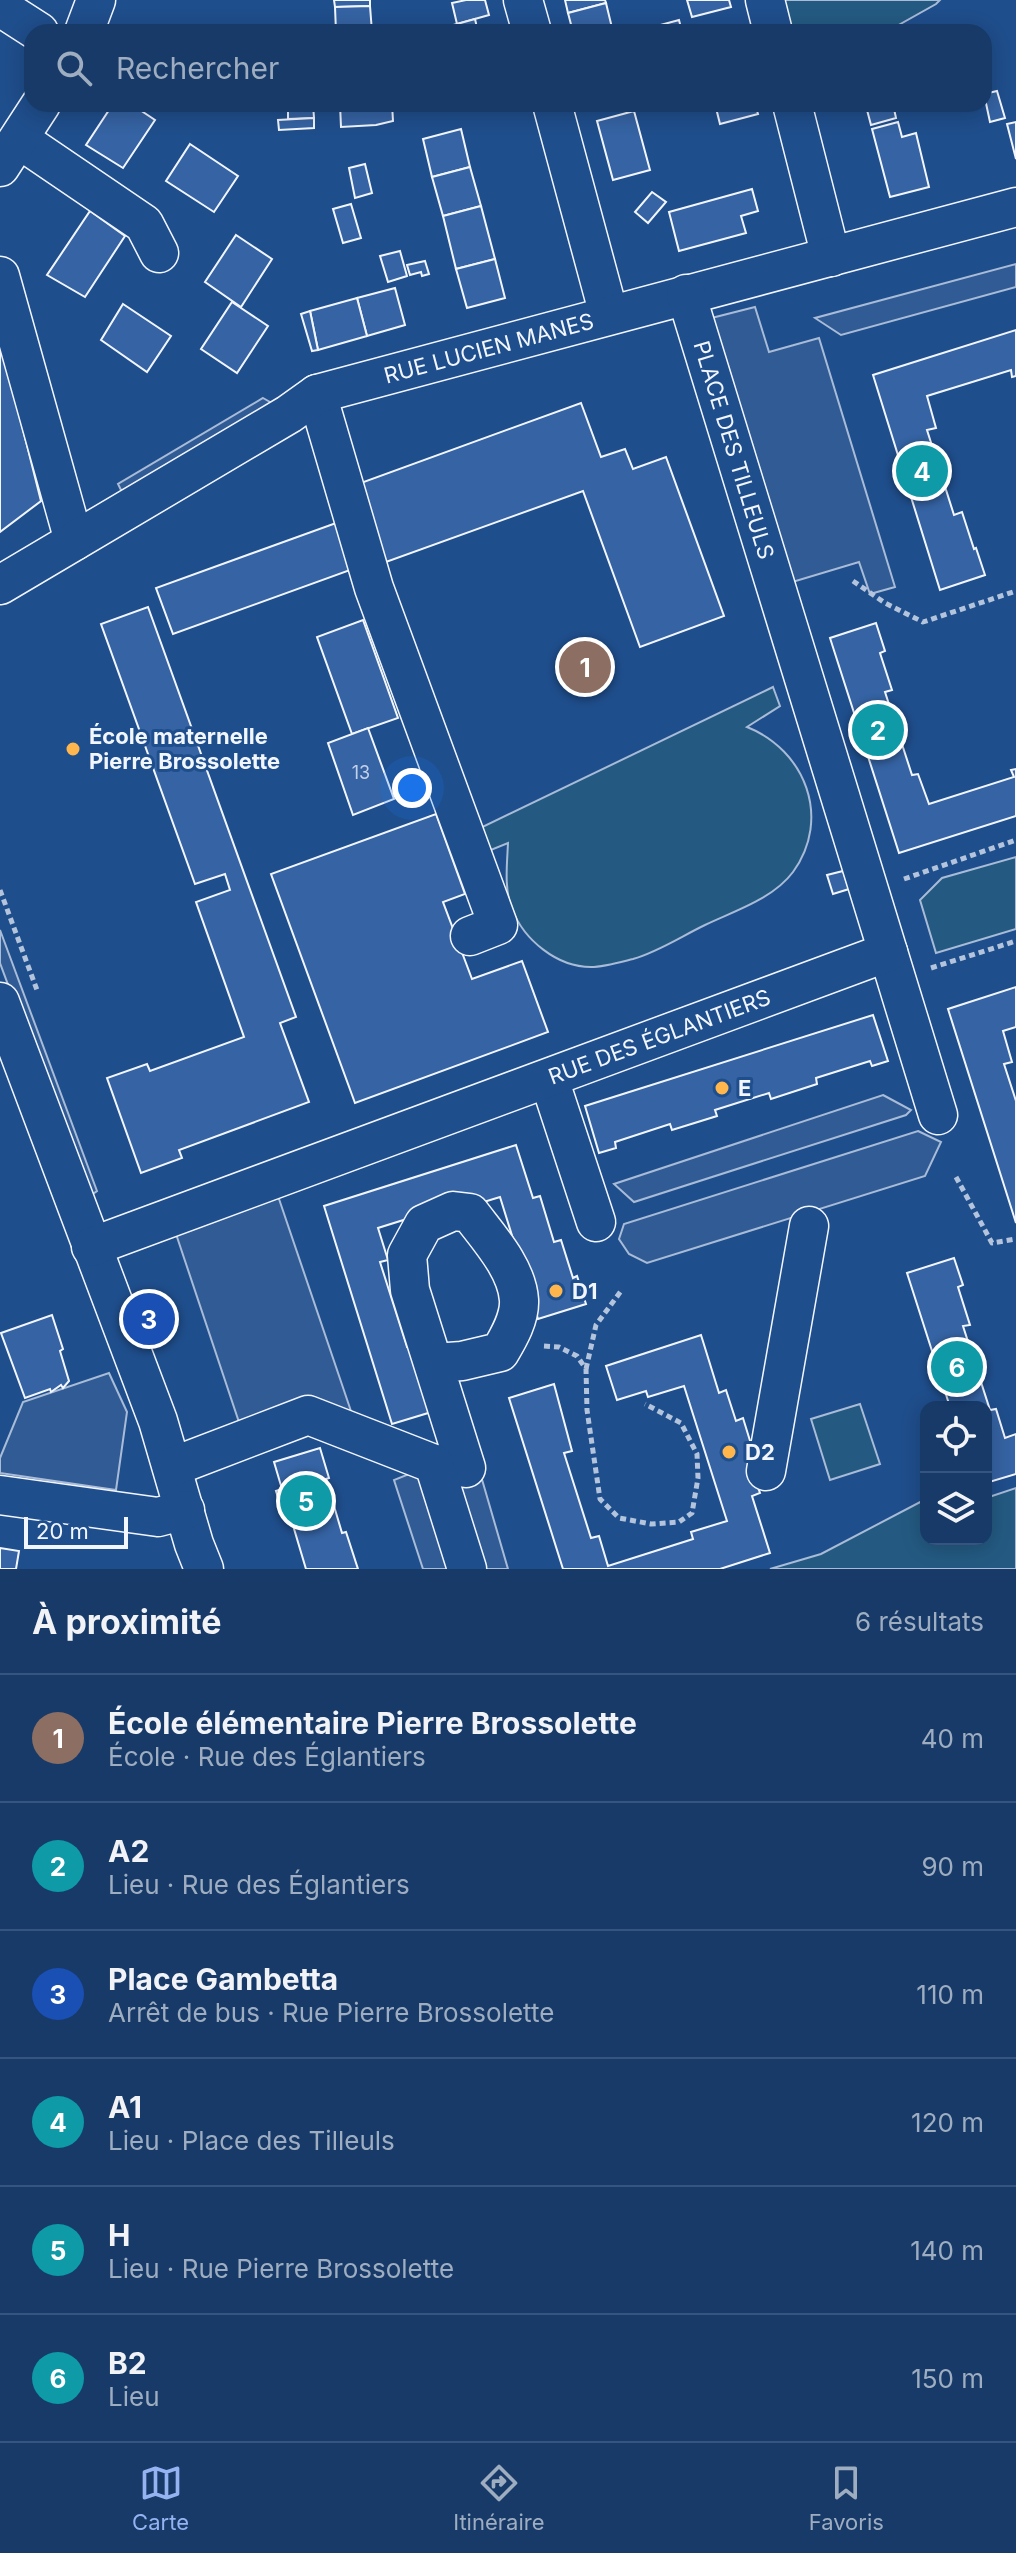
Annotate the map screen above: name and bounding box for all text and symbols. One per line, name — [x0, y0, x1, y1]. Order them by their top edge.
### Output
search box — [24, 24, 992, 112]
icon: search — [52, 46, 96, 90]
text: Rechercher — [116, 50, 279, 86]
street label: RUE LUCIEN MANES — [381, 308, 596, 388]
street label: PLACE DES TILLEULS — [688, 338, 780, 562]
pin: 4 — [896, 441, 948, 501]
pin: 1 — [559, 637, 611, 697]
pin: 2 — [852, 700, 904, 760]
place label: École maternelle Pierre Brossolette — [89, 723, 280, 774]
marker: École maternelle Pierre Brossolette — [64, 740, 82, 758]
house number: 13 — [352, 762, 370, 783]
your location — [392, 768, 432, 808]
street label: RUE DES ÉGLANTIERS — [546, 984, 774, 1092]
place label: E — [738, 1075, 751, 1101]
marker: E — [713, 1079, 731, 1097]
place label: D1 — [572, 1278, 597, 1304]
marker: D1 — [547, 1282, 565, 1300]
pin: 3 — [123, 1289, 175, 1349]
pin: 6 — [931, 1337, 983, 1397]
map controls — [920, 1401, 992, 1545]
button: locate — [920, 1401, 992, 1473]
place label: D2 — [745, 1439, 775, 1465]
marker: D2 — [720, 1443, 738, 1461]
pin: 5 — [280, 1471, 332, 1531]
button: layers — [920, 1473, 992, 1545]
scale bar — [24, 1513, 128, 1549]
text: 20 m — [36, 1518, 89, 1544]
text: À proximité — [32, 1601, 222, 1642]
text: 6 résultats — [855, 1606, 984, 1637]
text: École élémentaire Pierre Brossolette — [108, 1705, 637, 1741]
text: 1 — [52, 1723, 64, 1754]
text: 40 m — [921, 1723, 984, 1754]
text: École · Rue des Églantiers — [108, 1741, 426, 1772]
text: A2 — [108, 1833, 149, 1869]
text: 2 — [50, 1851, 66, 1882]
text: 90 m — [921, 1851, 984, 1882]
text: Lieu · Rue des Églantiers — [108, 1869, 410, 1900]
text: Place Gambetta — [108, 1961, 338, 1997]
text: 3 — [50, 1979, 66, 2010]
text: 110 m — [916, 1979, 984, 2010]
text: Arrêt de bus · Rue Pierre Brossolette — [108, 1997, 554, 2028]
text: A1 — [108, 2089, 142, 2125]
text: 4 — [49, 2107, 67, 2138]
text: 120 m — [911, 2107, 984, 2138]
text: Lieu · Place des Tilleuls — [108, 2125, 395, 2156]
text: H — [108, 2217, 130, 2253]
text: 5 — [50, 2235, 66, 2266]
text: 140 m — [910, 2235, 984, 2266]
text: Lieu · Rue Pierre Brossolette — [108, 2253, 454, 2284]
text: B2 — [108, 2345, 147, 2381]
text: 6 — [50, 2363, 66, 2394]
text: 150 m — [911, 2363, 984, 2394]
text: Lieu — [108, 2381, 160, 2412]
tab: Carte — [132, 2461, 189, 2535]
tab: Itinéraire — [453, 2461, 544, 2535]
tab: Favoris — [809, 2461, 884, 2535]

